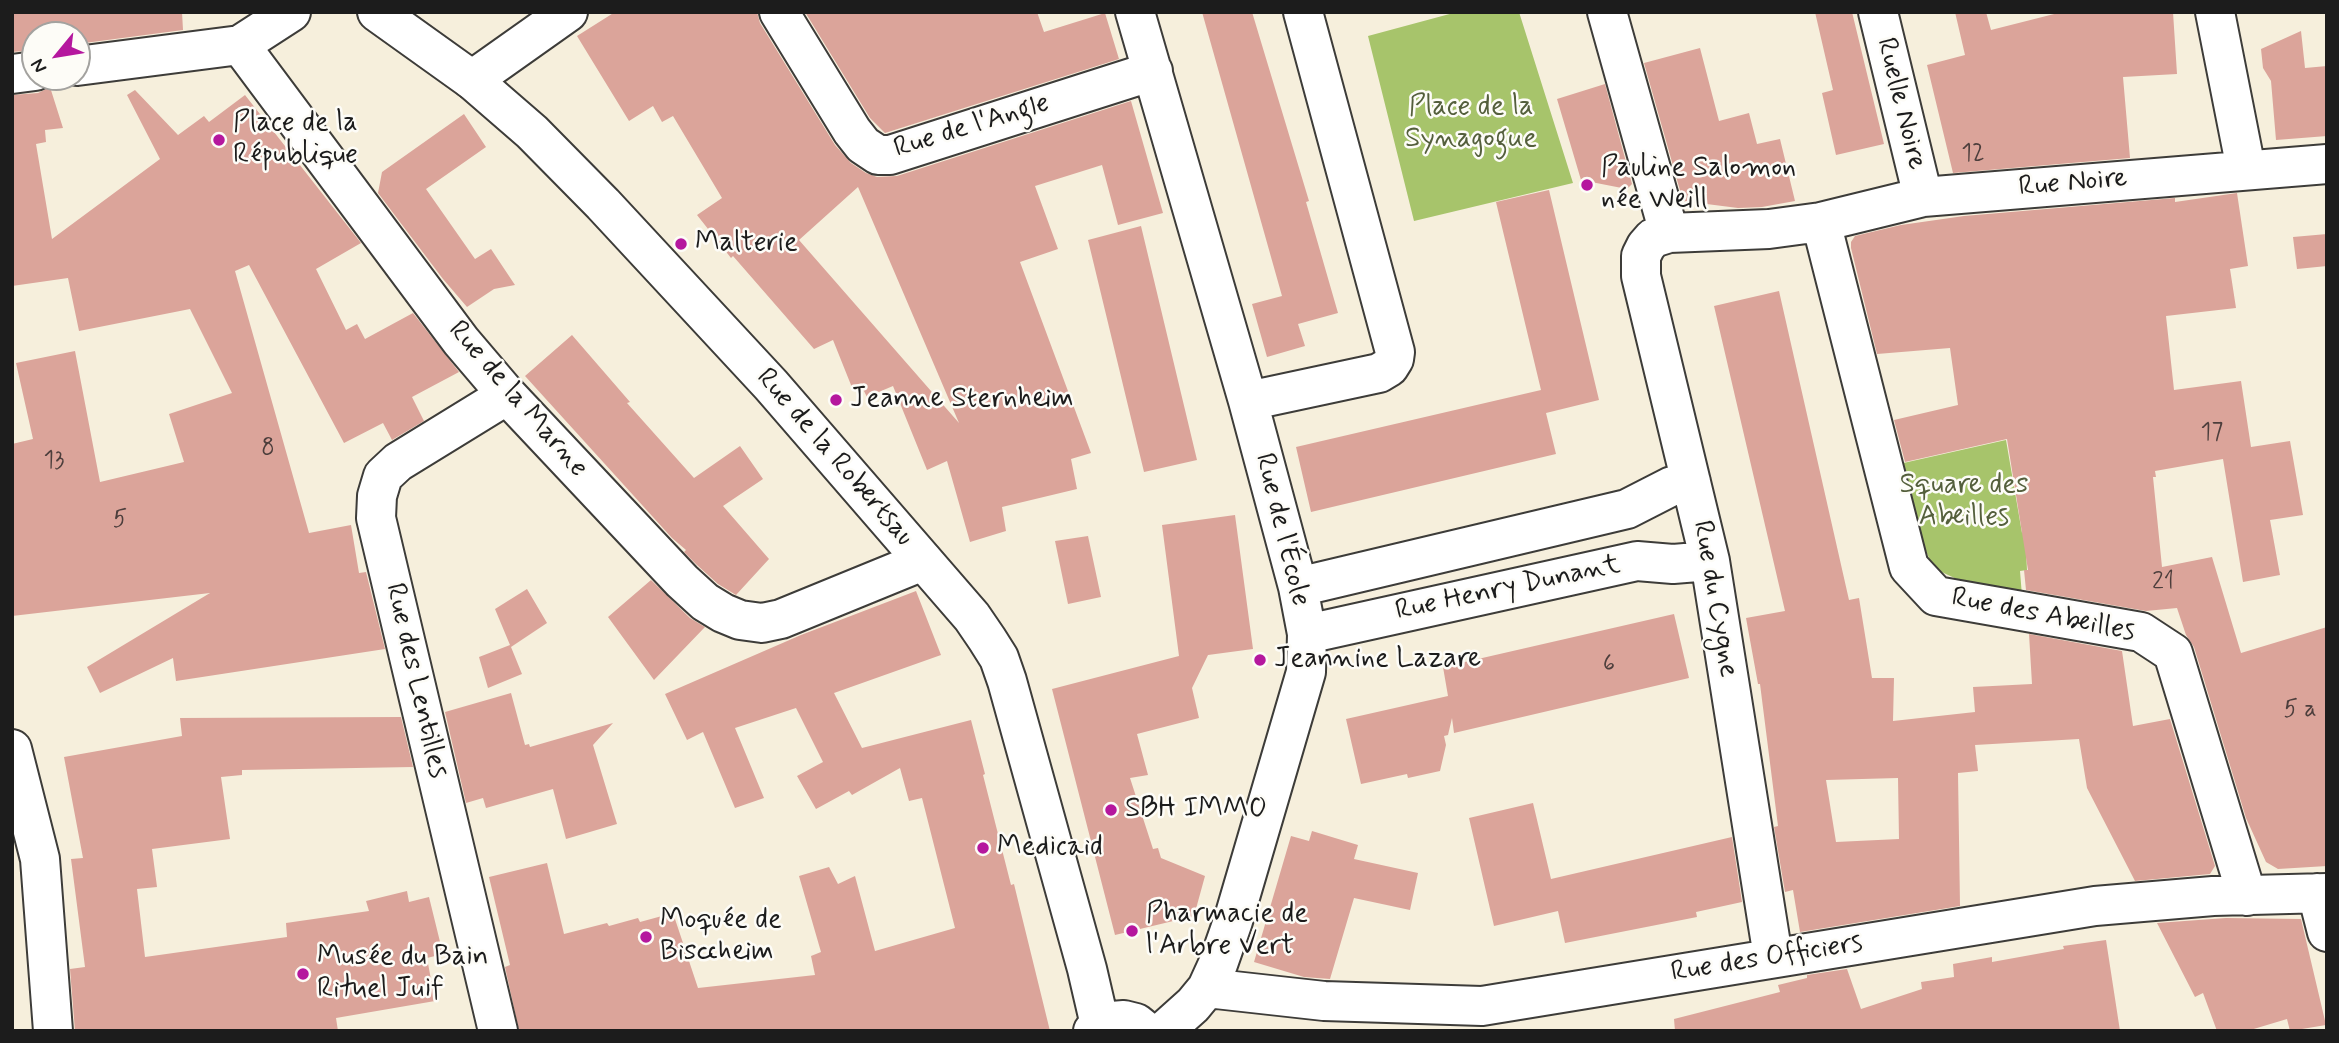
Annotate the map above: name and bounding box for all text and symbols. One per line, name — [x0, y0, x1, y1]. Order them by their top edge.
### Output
north arrow — [21, 21, 91, 91]
street label: Ruelle Noire — [1867, 35, 1933, 173]
text: N — [25, 54, 53, 77]
street label: Rue de l'Angle — [890, 87, 1054, 167]
park label: Place de la Synagogue — [1405, 91, 1537, 157]
place label: Place de la République — [233, 107, 358, 173]
marker: Place de la République — [211, 132, 227, 148]
house number: 12 — [1961, 141, 1985, 169]
place label: Pauline Salomon née Weill — [1601, 152, 1796, 218]
street label: Rue Noire — [2017, 163, 2129, 205]
marker: Pauline Salomon née Weill — [1579, 177, 1595, 193]
place label: Malterie — [695, 227, 798, 261]
marker: Malterie — [673, 236, 689, 252]
street label: Rue de la Marne — [440, 315, 594, 485]
street label: Rue de la Robertsau — [748, 362, 920, 554]
place label: Jeanne Sternheim — [850, 383, 1074, 417]
marker: Jeanne Sternheim — [828, 392, 844, 408]
house number: 17 — [2201, 420, 2223, 448]
house number: 8 — [261, 435, 275, 463]
house number: 13 — [44, 448, 64, 476]
street label: Rue de l'École — [1246, 450, 1316, 610]
park label: Square des Abeilles — [1899, 469, 2029, 535]
house number: 5 — [113, 507, 127, 535]
street label: Rue du Cygne — [1684, 518, 1744, 680]
street label: Rue Henry Dunant — [1393, 549, 1623, 629]
house number: 21 — [2152, 569, 2174, 597]
street label: Rue des Lentilles — [376, 580, 454, 782]
street label: Rue des Abeilles — [1948, 582, 2138, 650]
place label: Jeannine Lazare — [1274, 643, 1481, 677]
house number: 6 — [1603, 651, 1615, 679]
marker: Jeannine Lazare — [1252, 652, 1268, 668]
house number: 5 a — [2283, 697, 2317, 725]
place label: SBH IMMO — [1125, 793, 1267, 827]
marker: SBH IMMO — [1103, 802, 1119, 818]
place label: Medicaid — [997, 831, 1103, 865]
marker: Medicaid — [975, 840, 991, 856]
place label: Pharmacie de l'Arbre Vert — [1146, 898, 1308, 964]
place label: Moquée de Bisccheim — [660, 904, 782, 970]
marker: Pharmacie de l'Arbre Vert — [1124, 923, 1140, 939]
street label: Rue des Officiers — [1669, 927, 1865, 991]
marker: Moquée de Bisccheim — [638, 929, 654, 945]
place label: Musée du Bain Rituel Juif — [317, 941, 488, 1007]
marker: Musée du Bain Rituel Juif — [295, 966, 311, 982]

